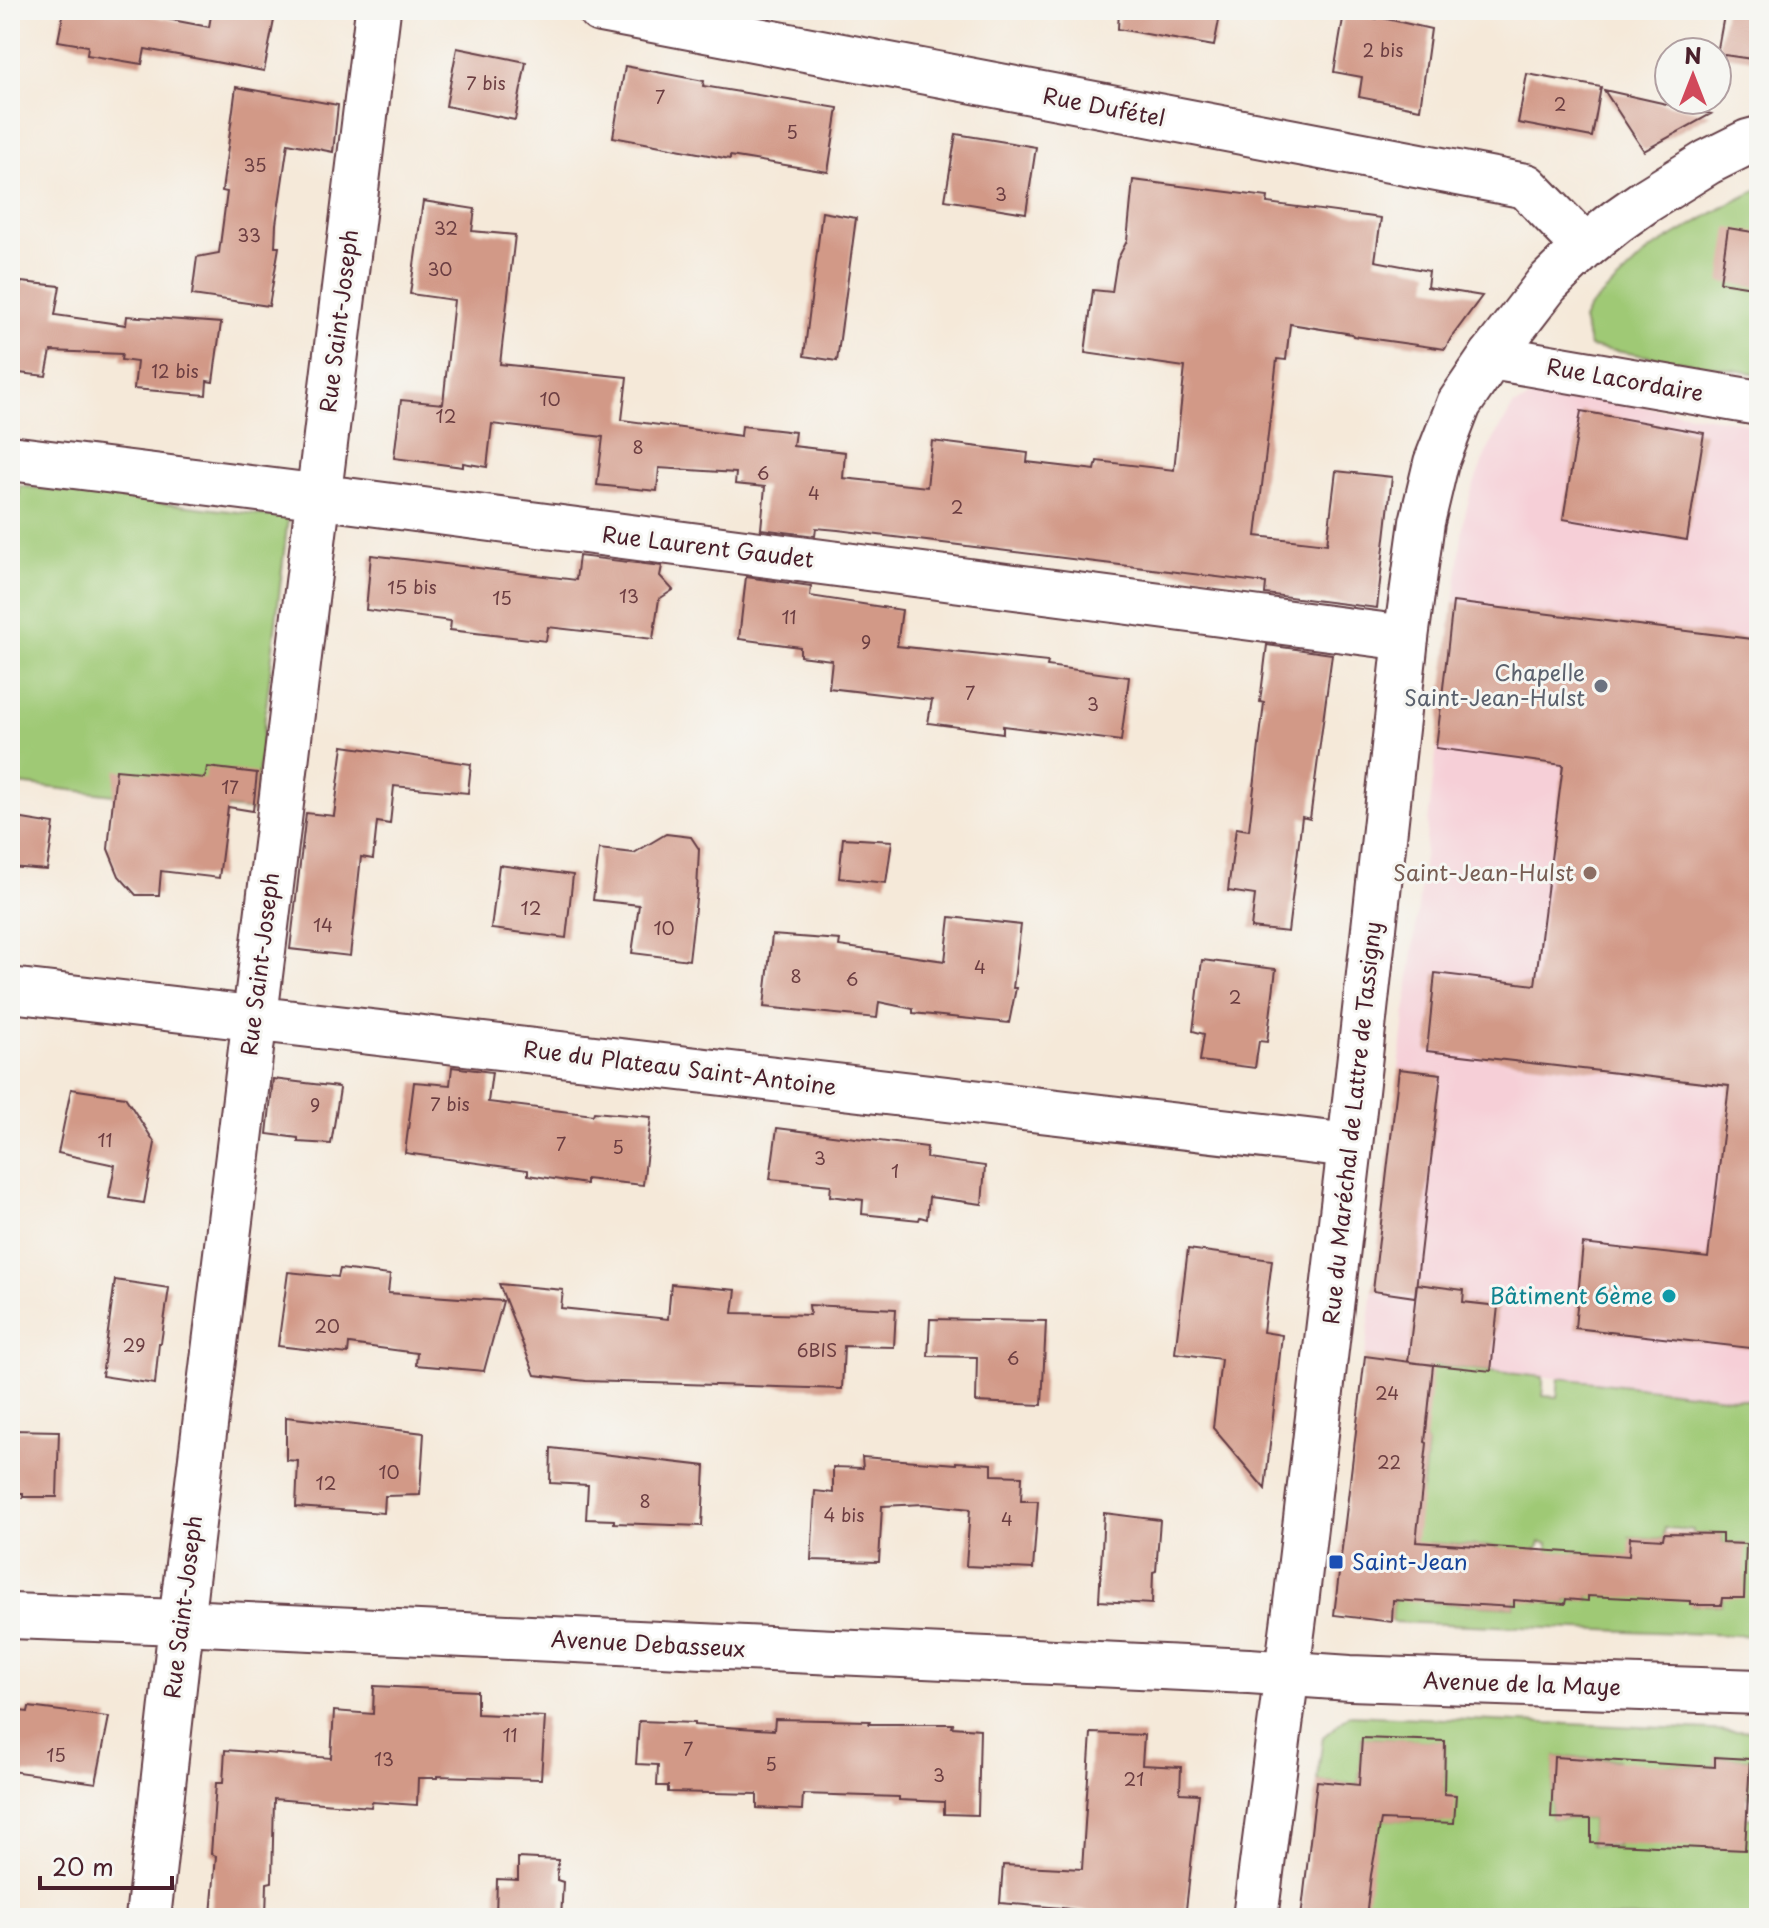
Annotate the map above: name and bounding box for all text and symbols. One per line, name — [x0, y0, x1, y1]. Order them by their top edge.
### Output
house number: 2 bis — [1363, 36, 1403, 63]
north arrow — [1653, 36, 1733, 116]
text: N — [1684, 38, 1702, 71]
house number: 7 bis — [466, 69, 506, 96]
street label: Rue Dufétel — [1041, 78, 1168, 134]
house number: 7 — [655, 83, 665, 110]
house number: 2 — [1554, 90, 1566, 117]
house number: 5 — [786, 118, 798, 145]
house number: 35 — [243, 151, 267, 178]
house number: 3 — [995, 180, 1007, 207]
house number: 32 — [434, 214, 458, 241]
house number: 33 — [237, 221, 261, 248]
street label: Rue Saint-Joseph — [310, 227, 365, 414]
house number: 30 — [427, 255, 453, 282]
street label: Rue Lacordaire — [1544, 349, 1706, 409]
house number: 12 bis — [151, 357, 199, 384]
house number: 10 — [539, 385, 561, 412]
house number: 12 — [436, 402, 456, 429]
house number: 8 — [632, 433, 644, 460]
house number: 6 — [757, 459, 769, 486]
house number: 4 — [808, 479, 820, 506]
house number: 2 — [951, 493, 963, 520]
street label: Rue Laurent Gaudet — [600, 516, 816, 575]
house number: 15 bis — [387, 573, 437, 600]
house number: 13 — [619, 582, 639, 609]
house number: 15 — [492, 584, 512, 611]
house number: 11 — [781, 603, 797, 630]
house number: 9 — [861, 628, 871, 655]
place label: Chapelle Saint-Jean-Hulst — [1404, 655, 1585, 713]
marker: Chapelle Saint-Jean-Hulst — [1592, 677, 1610, 695]
house number: 7 — [965, 679, 975, 706]
house number: 3 — [1087, 690, 1099, 717]
house number: 17 — [221, 773, 239, 800]
place label: Saint-Jean-Hulst — [1393, 855, 1574, 888]
marker: Saint-Jean-Hulst — [1581, 864, 1599, 882]
street label: Rue Saint-Joseph — [231, 870, 286, 1057]
house number: 12 — [521, 894, 541, 921]
house number: 14 — [313, 911, 333, 938]
house number: 10 — [653, 914, 675, 941]
street label: Rue du Maréchal de Lattre de Tassigny — [1313, 920, 1388, 1326]
house number: 4 — [974, 953, 986, 980]
house number: 8 — [790, 962, 802, 989]
house number: 6 — [846, 965, 858, 992]
house number: 2 — [1229, 983, 1241, 1010]
street label: Rue du Plateau Saint-Antoine — [522, 1031, 839, 1102]
house number: 7 bis — [430, 1090, 470, 1117]
house number: 9 — [310, 1091, 320, 1118]
house number: 11 — [97, 1126, 113, 1153]
house number: 7 — [556, 1130, 566, 1157]
house number: 5 — [612, 1133, 624, 1160]
house number: 3 — [814, 1144, 826, 1171]
house number: 1 — [891, 1157, 899, 1184]
place label: Bâtiment 6ème — [1489, 1278, 1653, 1311]
marker: Bâtiment 6ème — [1660, 1287, 1678, 1305]
house number: 20 — [314, 1312, 340, 1339]
house number: 29 — [123, 1331, 145, 1358]
house number: 6BIS — [797, 1336, 837, 1363]
house number: 6 — [1007, 1344, 1019, 1371]
house number: 24 — [1375, 1379, 1399, 1406]
house number: 22 — [1377, 1448, 1401, 1475]
house number: 10 — [378, 1458, 400, 1485]
house number: 12 — [316, 1469, 336, 1496]
house number: 8 — [639, 1487, 651, 1514]
house number: 4 bis — [823, 1501, 865, 1528]
house number: 4 — [1001, 1505, 1013, 1532]
street label: Rue Saint-Joseph — [154, 1513, 209, 1700]
place label: Saint-Jean — [1352, 1544, 1468, 1577]
marker: Saint-Jean — [1327, 1553, 1345, 1571]
street label: Avenue Debasseux — [550, 1621, 746, 1664]
street label: Avenue de la Maye — [1423, 1663, 1622, 1702]
house number: 11 — [502, 1721, 518, 1748]
house number: 7 — [683, 1735, 693, 1762]
house number: 15 — [46, 1741, 66, 1768]
house number: 13 — [374, 1745, 394, 1772]
house number: 5 — [765, 1750, 777, 1777]
house number: 3 — [933, 1761, 945, 1788]
house number: 21 — [1124, 1765, 1144, 1792]
scale bar — [40, 1840, 172, 1890]
text: 20 m — [52, 1848, 114, 1884]

